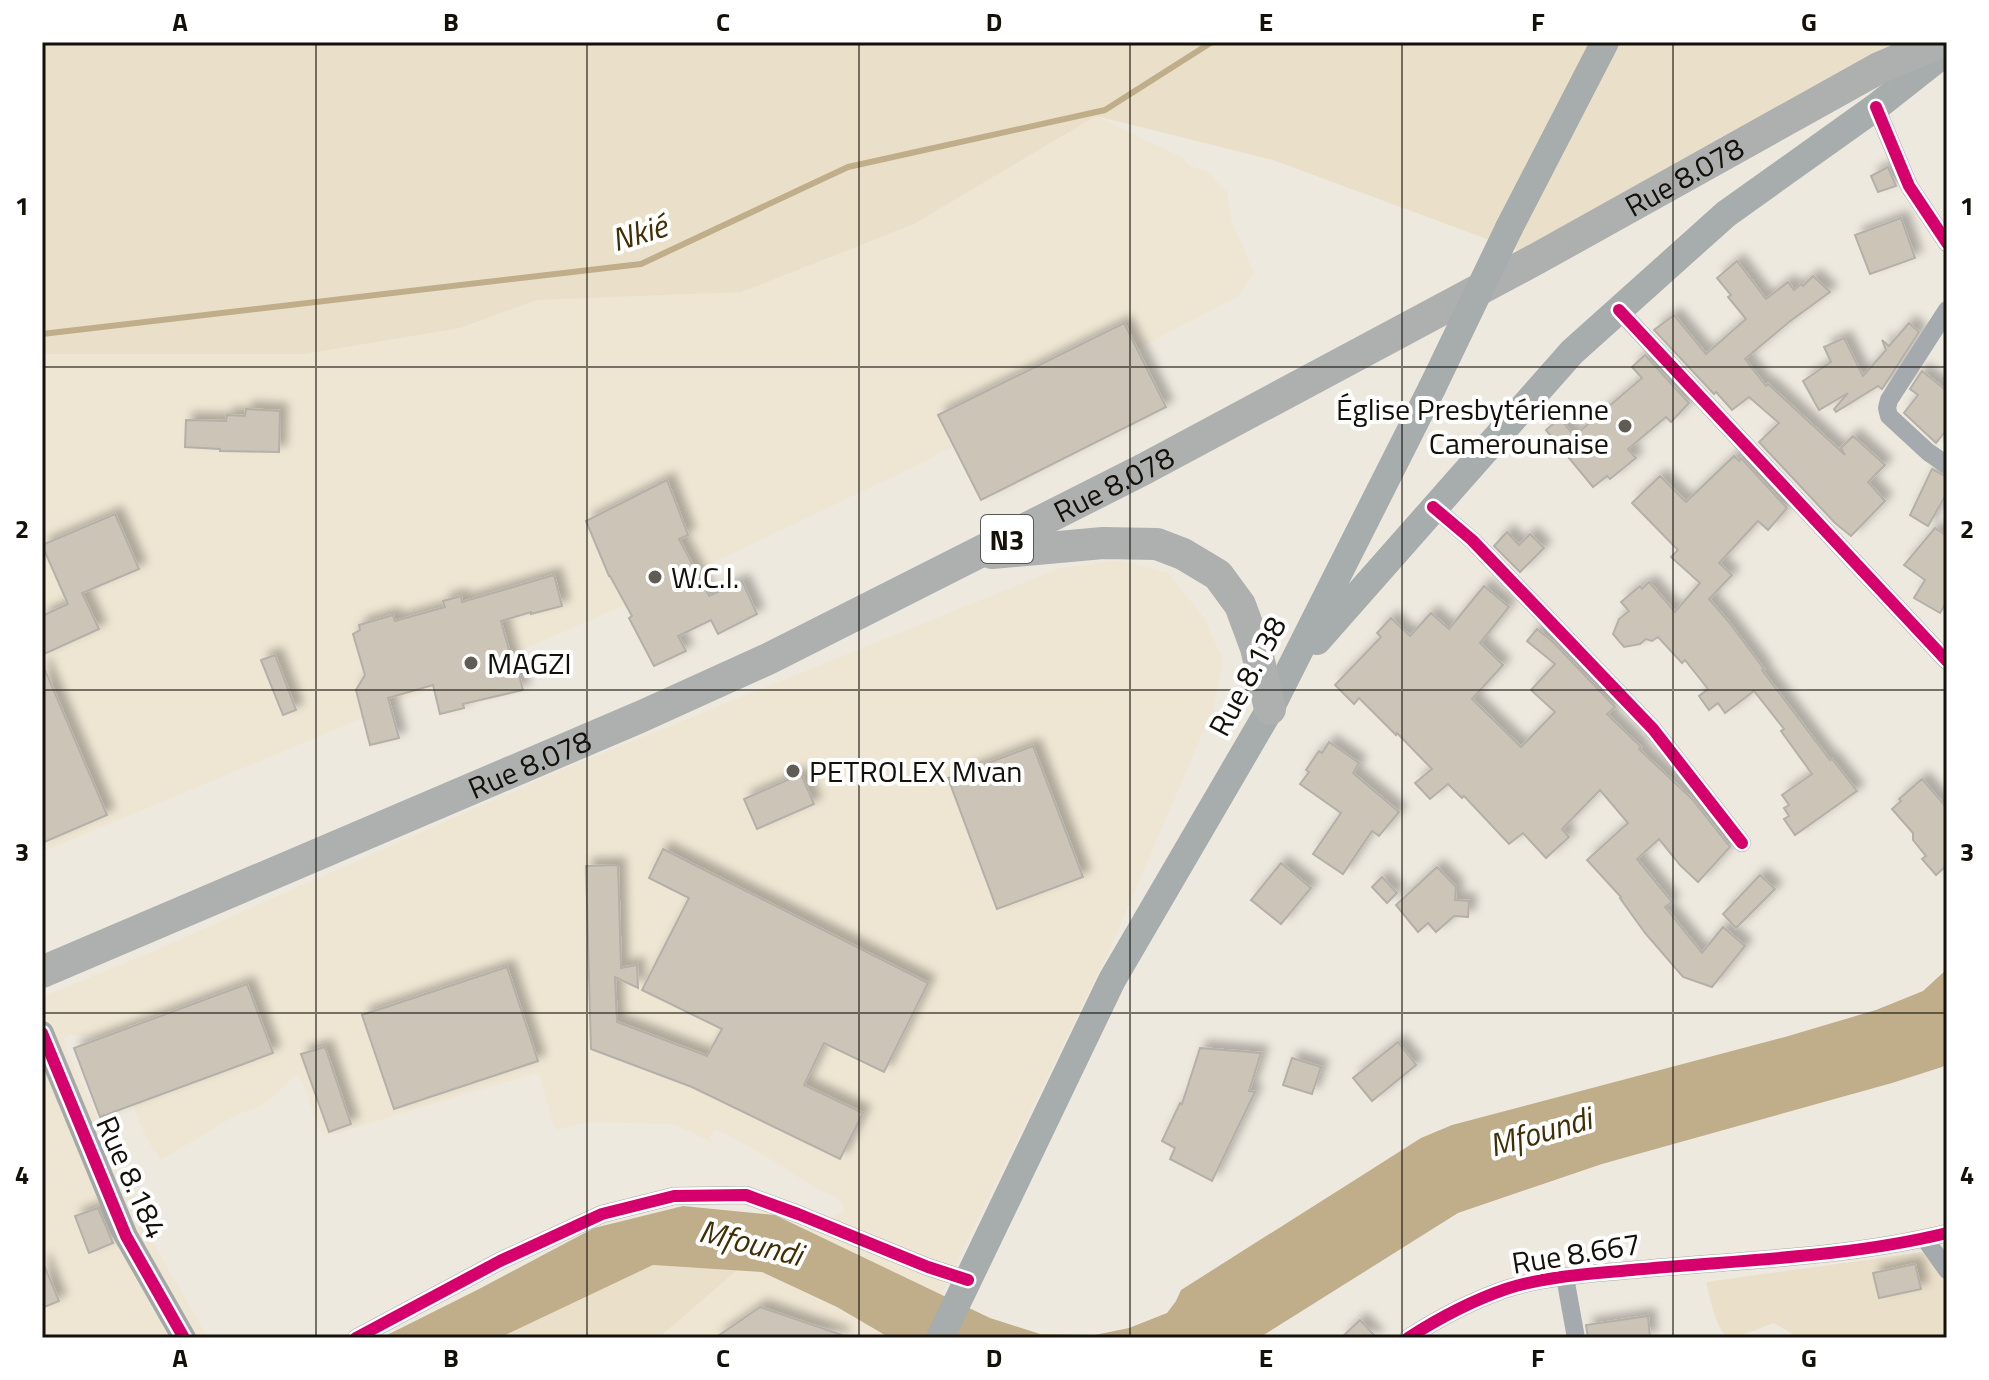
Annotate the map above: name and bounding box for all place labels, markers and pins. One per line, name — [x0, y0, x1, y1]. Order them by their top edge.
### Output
place label: Église Presbytérienne Camerounaise — [1336, 386, 1609, 466]
marker: Église Presbytérienne Camerounaise — [1616, 417, 1634, 435]
place label: W.C.I. — [671, 554, 739, 600]
marker: W.C.I. — [646, 568, 664, 586]
place label: MAGZI — [487, 640, 572, 686]
marker: MAGZI — [462, 654, 480, 672]
place label: PETROLEX Mvan — [809, 748, 1022, 794]
marker: PETROLEX Mvan — [784, 762, 802, 780]

